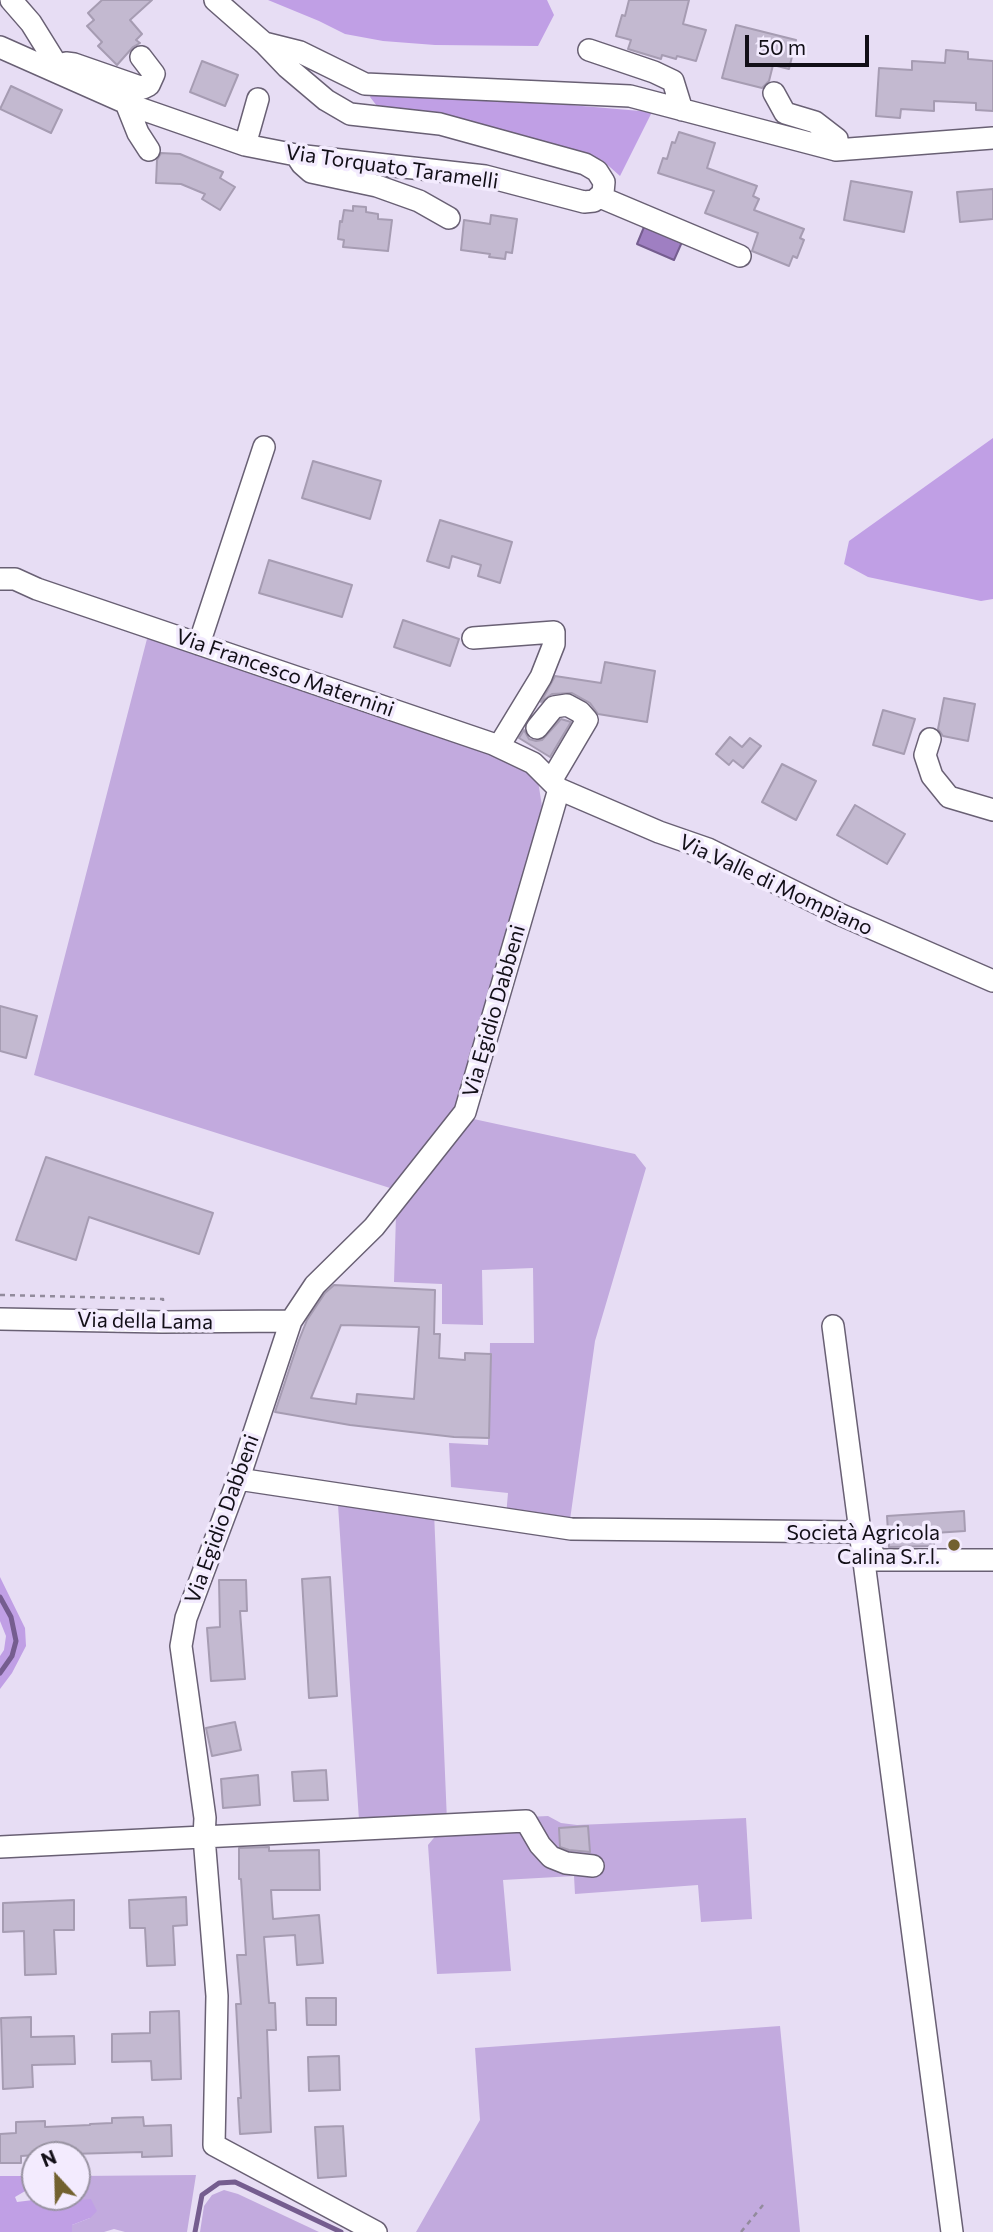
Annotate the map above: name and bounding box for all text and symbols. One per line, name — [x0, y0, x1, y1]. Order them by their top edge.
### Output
scale bar — [748, 21, 872, 65]
text: 50 m — [758, 34, 806, 59]
street label: Via Torquato Taramelli — [284, 140, 500, 194]
street label: Via Francesco Maternini — [172, 624, 398, 722]
street label: Via Valle di Mompiano — [675, 829, 877, 941]
street label: Via Egidio Dabbeni — [457, 922, 531, 1100]
street label: Via della Lama — [77, 1307, 213, 1335]
street label: Via Egidio Dabbeni — [180, 1431, 264, 1607]
place label: Società Agricola Calina S.r.l. — [786, 1520, 940, 1570]
marker: Società Agricola Calina S.r.l. — [946, 1537, 962, 1553]
north arrow — [21, 2141, 91, 2211]
text: N — [38, 2145, 60, 2171]

